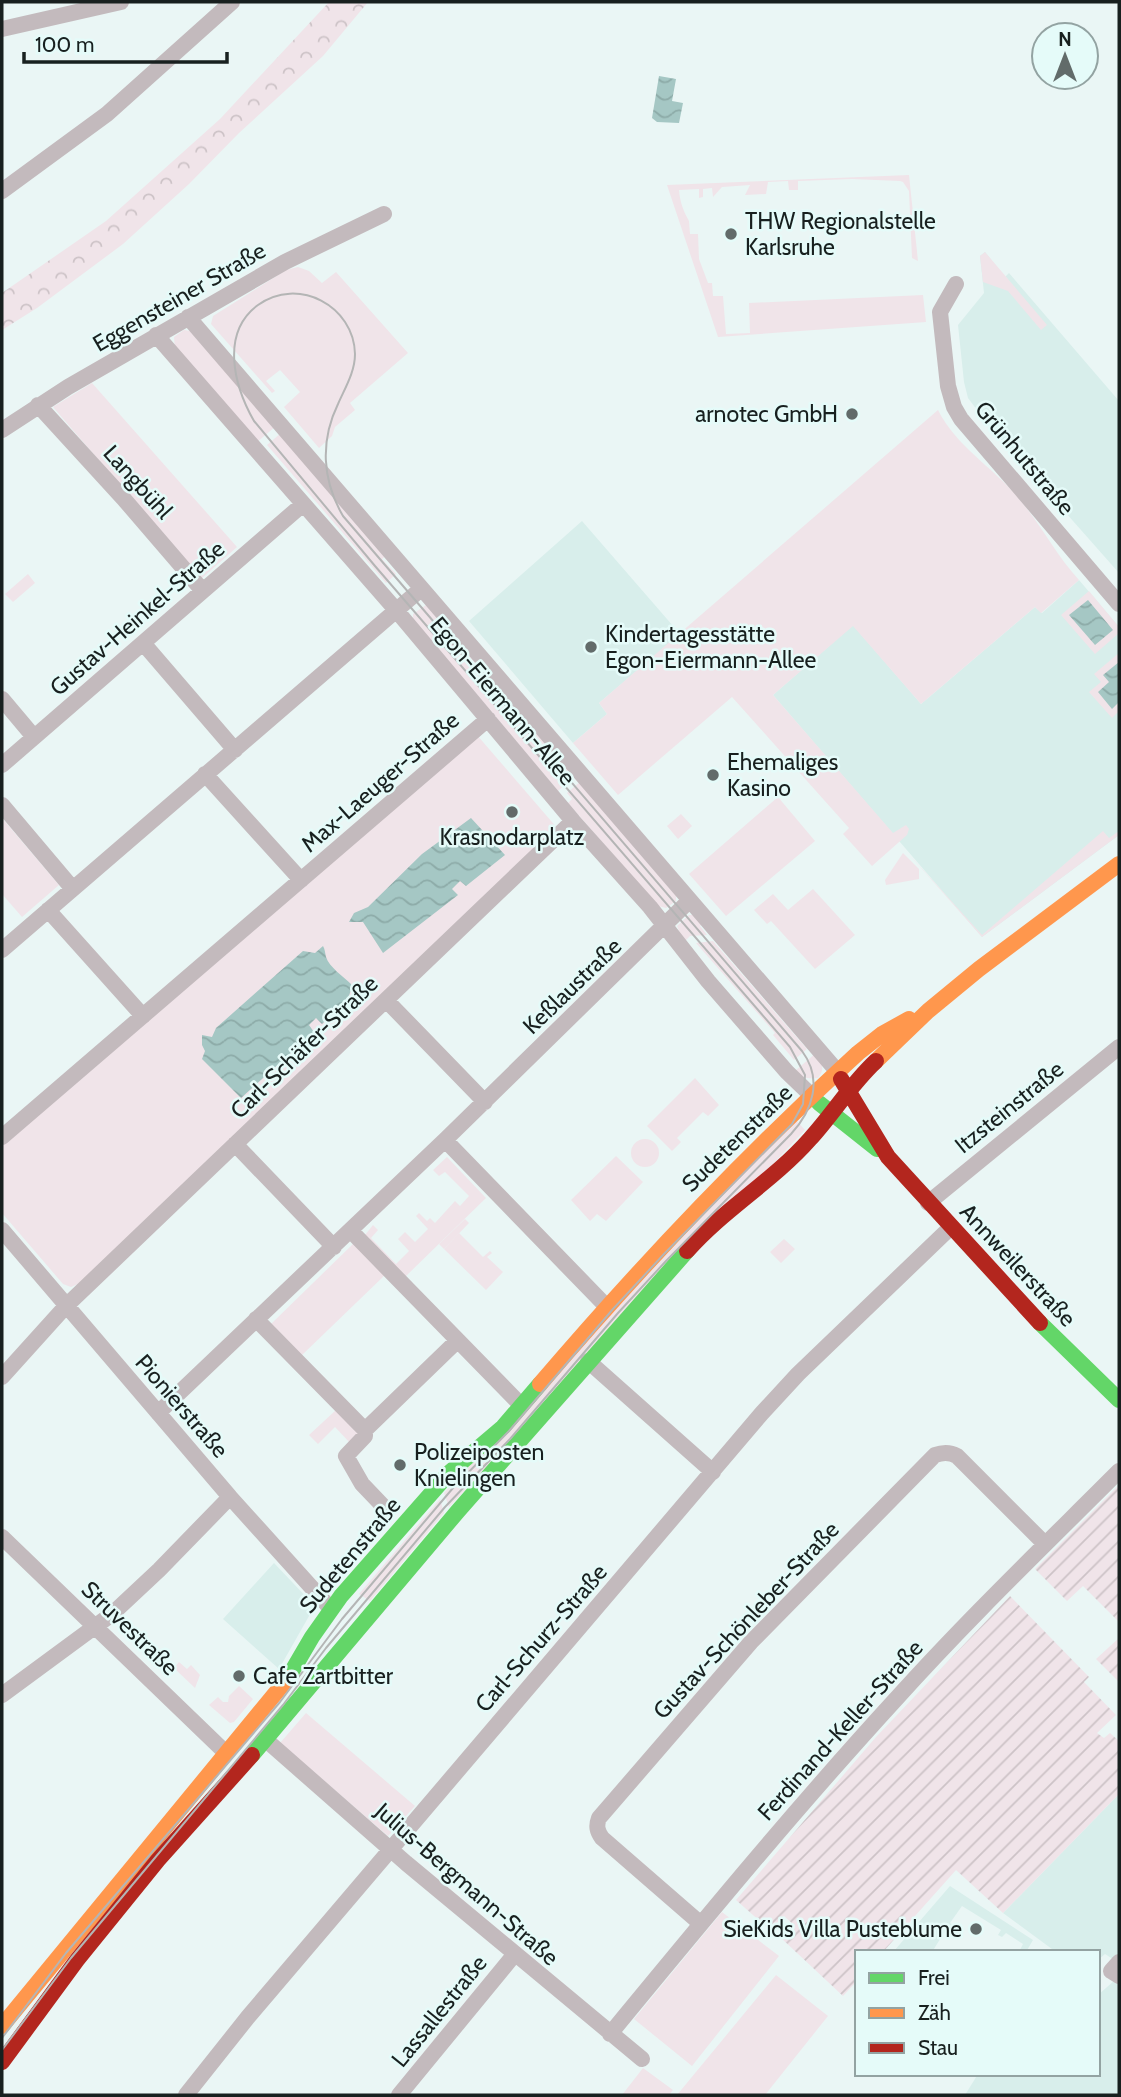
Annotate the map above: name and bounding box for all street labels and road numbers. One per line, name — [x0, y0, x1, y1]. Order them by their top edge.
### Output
street label: Eggensteiner Straße — [88, 236, 271, 358]
street label: Grünhutstraße — [969, 395, 1081, 521]
street label: Langbühl — [98, 439, 179, 525]
street label: Gustav-Heinkel-Straße — [44, 534, 230, 701]
street label: Egon-Eiermann-Allee — [424, 611, 582, 791]
street label: Max-Laeuger-Straße — [295, 706, 465, 858]
street label: Keßlaustraße — [517, 932, 627, 1040]
street label: Carl-Schäfer-Straße — [225, 969, 384, 1124]
street label: Itzsteinstraße — [949, 1055, 1069, 1159]
street label: Sudetenstraße — [676, 1078, 798, 1198]
street label: Annweilerstraße — [954, 1198, 1082, 1332]
street label: Pionierstraße — [130, 1349, 235, 1464]
street label: Sudetenstraße — [293, 1491, 407, 1619]
street label: Gustav-Schönleber-Straße — [647, 1515, 845, 1724]
street label: Carl-Schurz-Straße — [469, 1558, 613, 1718]
street label: Struvestraße — [76, 1575, 184, 1681]
street label: Ferdinand-Keller-Straße — [752, 1634, 929, 1826]
street label: Julius-Bergmann-Straße — [369, 1796, 565, 1971]
street label: Lassallestraße — [385, 1949, 493, 2072]

